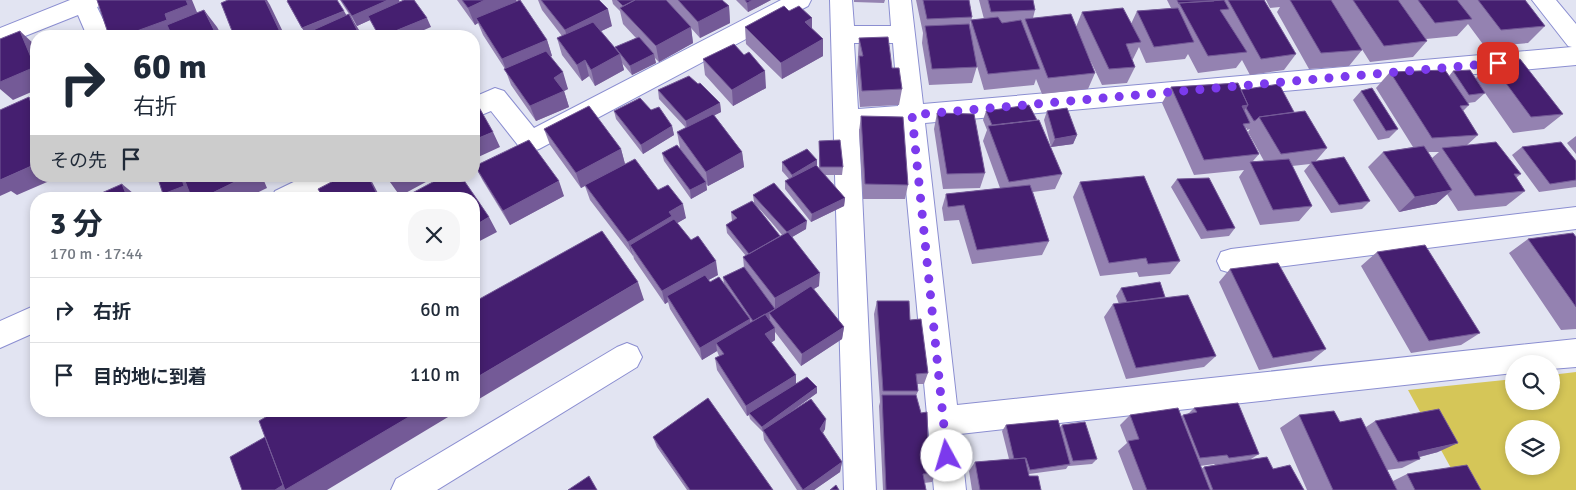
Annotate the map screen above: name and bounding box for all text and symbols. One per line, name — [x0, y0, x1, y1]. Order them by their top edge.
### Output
pin — [1477, 42, 1519, 84]
text: 60 m — [133, 45, 207, 88]
icon: arrive — [1484, 49, 1512, 77]
icon: right — [50, 50, 115, 115]
text: 右折 — [133, 93, 177, 120]
icon: arrive — [117, 145, 145, 173]
text: その先 — [50, 149, 107, 173]
text: 3 分 — [50, 206, 103, 243]
button: close — [408, 209, 460, 261]
text: 170 m · 17:44 — [50, 244, 143, 264]
icon: right — [50, 296, 78, 324]
text: 60 m — [420, 298, 460, 322]
text: 右折 — [93, 300, 131, 324]
map controls — [1505, 355, 1560, 475]
button: search — [1505, 355, 1560, 410]
icon: arrive — [50, 361, 78, 389]
text: 110 m — [410, 363, 460, 387]
text: 目的地に到着 — [93, 365, 207, 389]
button: layers — [1505, 420, 1560, 475]
position arrow — [920, 429, 972, 481]

